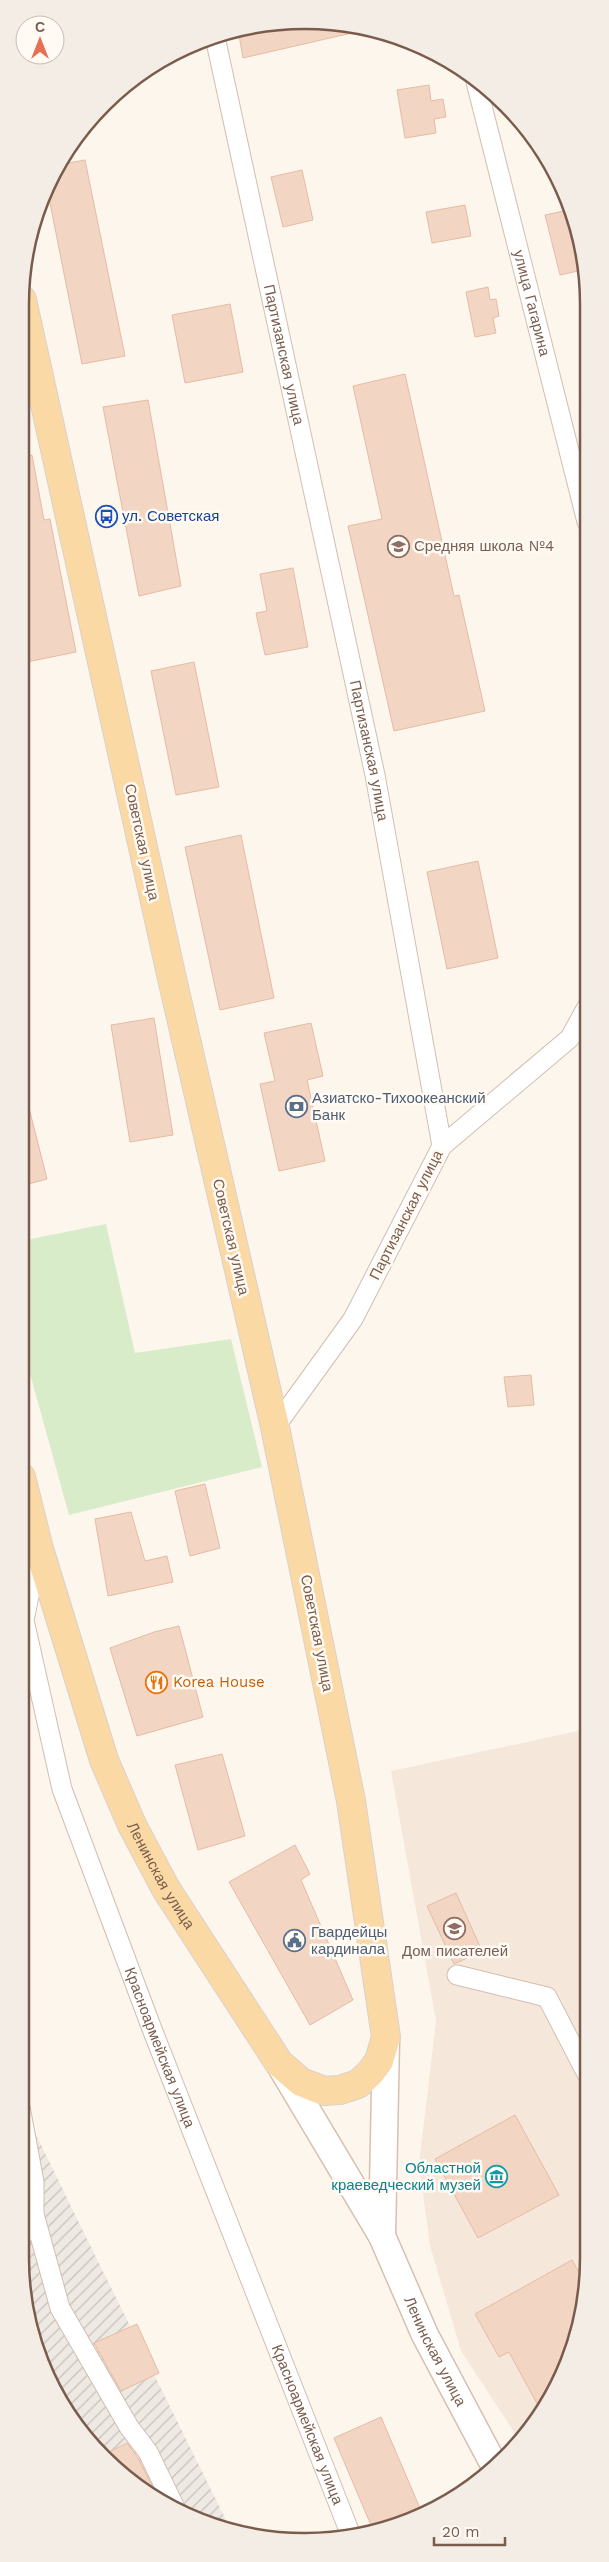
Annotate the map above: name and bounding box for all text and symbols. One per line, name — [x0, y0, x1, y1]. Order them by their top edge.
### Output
north arrow — [15, 15, 65, 65]
text: С — [35, 19, 45, 35]
street label: улица Гагарина — [510, 248, 554, 359]
street label: Партизанская улица — [260, 283, 308, 427]
bus stop icon: ул. Советская — [94, 504, 118, 528]
place label: ул. Советская — [122, 507, 219, 525]
school or university icon: Средняя школа №4 — [386, 534, 410, 558]
place label: Средняя школа №4 — [414, 537, 554, 555]
street label: Партизанская улица — [346, 679, 392, 823]
street label: Советская улица — [121, 782, 163, 903]
place label: Азиатско-Тихоокеанский Банк — [312, 1089, 486, 1124]
bank icon: Азиатско-Тихоокеанский Банк — [284, 1095, 308, 1119]
street label: Партизанская улица — [365, 1147, 447, 1283]
street label: Советская улица — [209, 1177, 253, 1298]
street label: Советская улица — [297, 1573, 337, 1694]
restaurant icon: Korea House — [145, 1670, 169, 1694]
place label: Korea House — [173, 1673, 265, 1691]
street label: Ленинская улица — [123, 1819, 199, 1933]
school or university icon: Дом писателей — [443, 1916, 467, 1940]
place label: Гвардейцы кардинала — [311, 1923, 387, 1958]
public building icon: Гвардейцы кардинала — [283, 1929, 307, 1953]
place label: Дом писателей — [402, 1942, 508, 1960]
street label: Красноармейская улица — [121, 1965, 199, 2131]
place label: Областной краеведческий музей — [331, 2159, 481, 2194]
museum icon: Областной краеведческий музей — [485, 2165, 509, 2189]
street label: Ленинская улица — [400, 2294, 470, 2410]
street label: Красноармейская улица — [268, 2342, 347, 2508]
scale bar — [434, 2514, 505, 2546]
text: 20 m — [442, 2523, 480, 2541]

